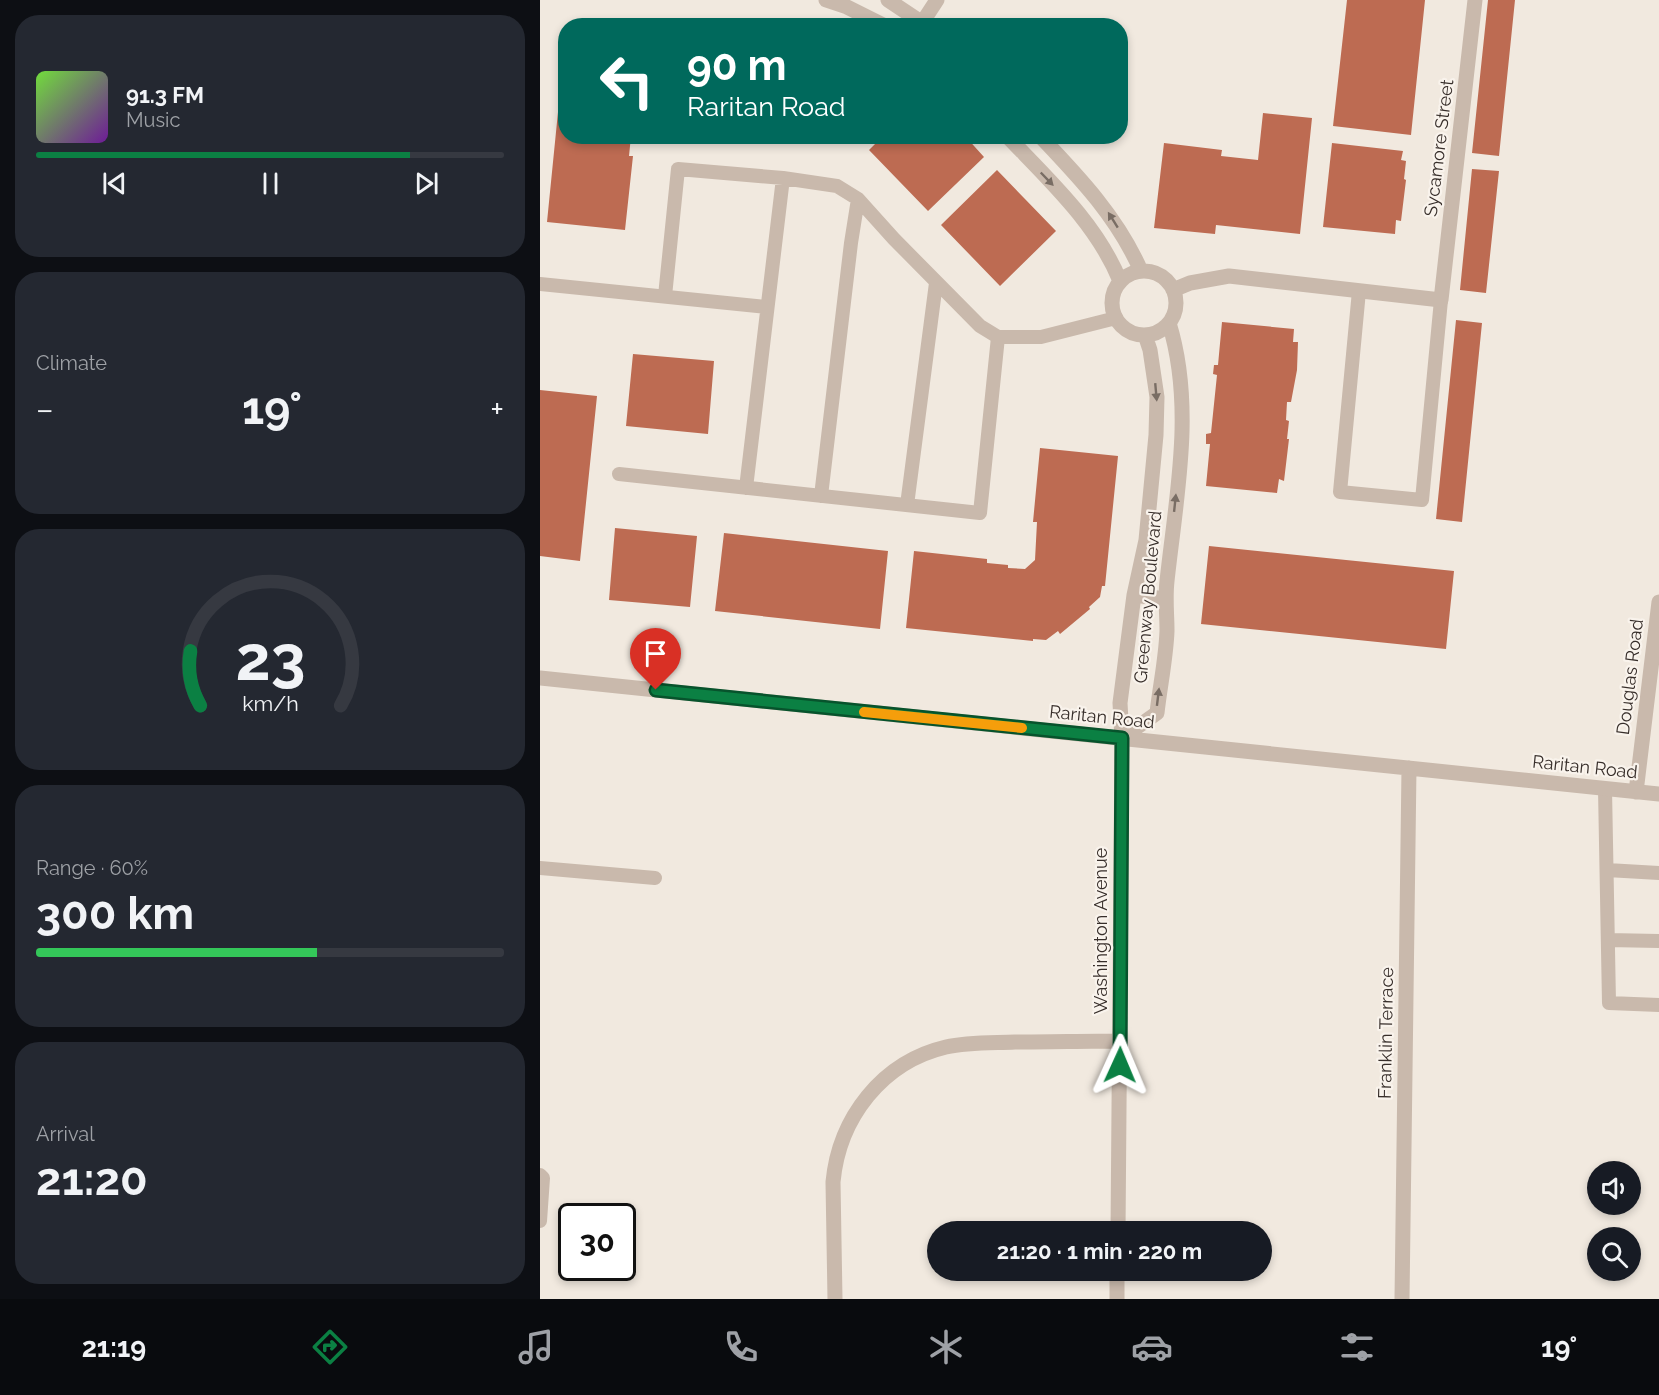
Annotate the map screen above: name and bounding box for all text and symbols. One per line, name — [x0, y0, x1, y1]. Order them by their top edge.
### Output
text: 90 m — [687, 41, 787, 90]
icon: left — [588, 42, 666, 120]
street label: Sycamore Street — [1420, 78, 1457, 218]
text: 91.3 FM — [126, 82, 204, 108]
text: Raritan Road — [687, 91, 846, 122]
text: Music — [126, 108, 180, 132]
icon: previous — [98, 167, 131, 200]
icon: pause — [254, 167, 287, 200]
icon: next — [410, 167, 443, 200]
one-way arrow — [1040, 171, 1054, 186]
one-way arrow — [1108, 212, 1119, 228]
text: Climate — [36, 351, 107, 375]
text: 19° — [242, 382, 302, 435]
one-way arrow — [1151, 383, 1161, 402]
text: − — [36, 390, 54, 429]
text: + — [490, 390, 504, 429]
one-way arrow — [1170, 494, 1180, 513]
street label: Greenway Boulevard — [1129, 510, 1166, 684]
street label: Douglas Road — [1612, 618, 1647, 736]
text: 23 — [235, 622, 305, 696]
pin — [630, 628, 681, 690]
icon: arrive — [639, 637, 672, 670]
one-way arrow — [1154, 688, 1163, 707]
text: km/h — [242, 692, 298, 717]
street label: Raritan Road — [1048, 701, 1156, 732]
street label: Raritan Road — [1531, 751, 1639, 782]
street label: Washington Avenue — [1090, 847, 1111, 1014]
text: Range · 60% — [36, 856, 148, 880]
text: 300 km — [36, 887, 194, 940]
street label: Franklin Terrace — [1374, 967, 1397, 1099]
position arrow — [1088, 1033, 1152, 1097]
text: Arrival — [36, 1122, 95, 1146]
text: 21:20 — [36, 1153, 148, 1206]
map controls — [1587, 1161, 1641, 1281]
button: sound — [1587, 1161, 1641, 1215]
speed limit sign: 30 — [558, 1203, 636, 1281]
button: search — [1587, 1227, 1641, 1281]
text: 21:20 · 1 min · 220 m — [997, 1238, 1202, 1264]
icon: directions — [309, 1326, 351, 1368]
icon: music — [515, 1326, 557, 1368]
icon: phone — [720, 1326, 762, 1368]
icon: climate — [925, 1326, 967, 1368]
icon: car — [1131, 1326, 1173, 1368]
icon: filters — [1336, 1326, 1378, 1368]
text: 21:19 — [82, 1332, 146, 1363]
text: 19° — [1541, 1332, 1577, 1363]

